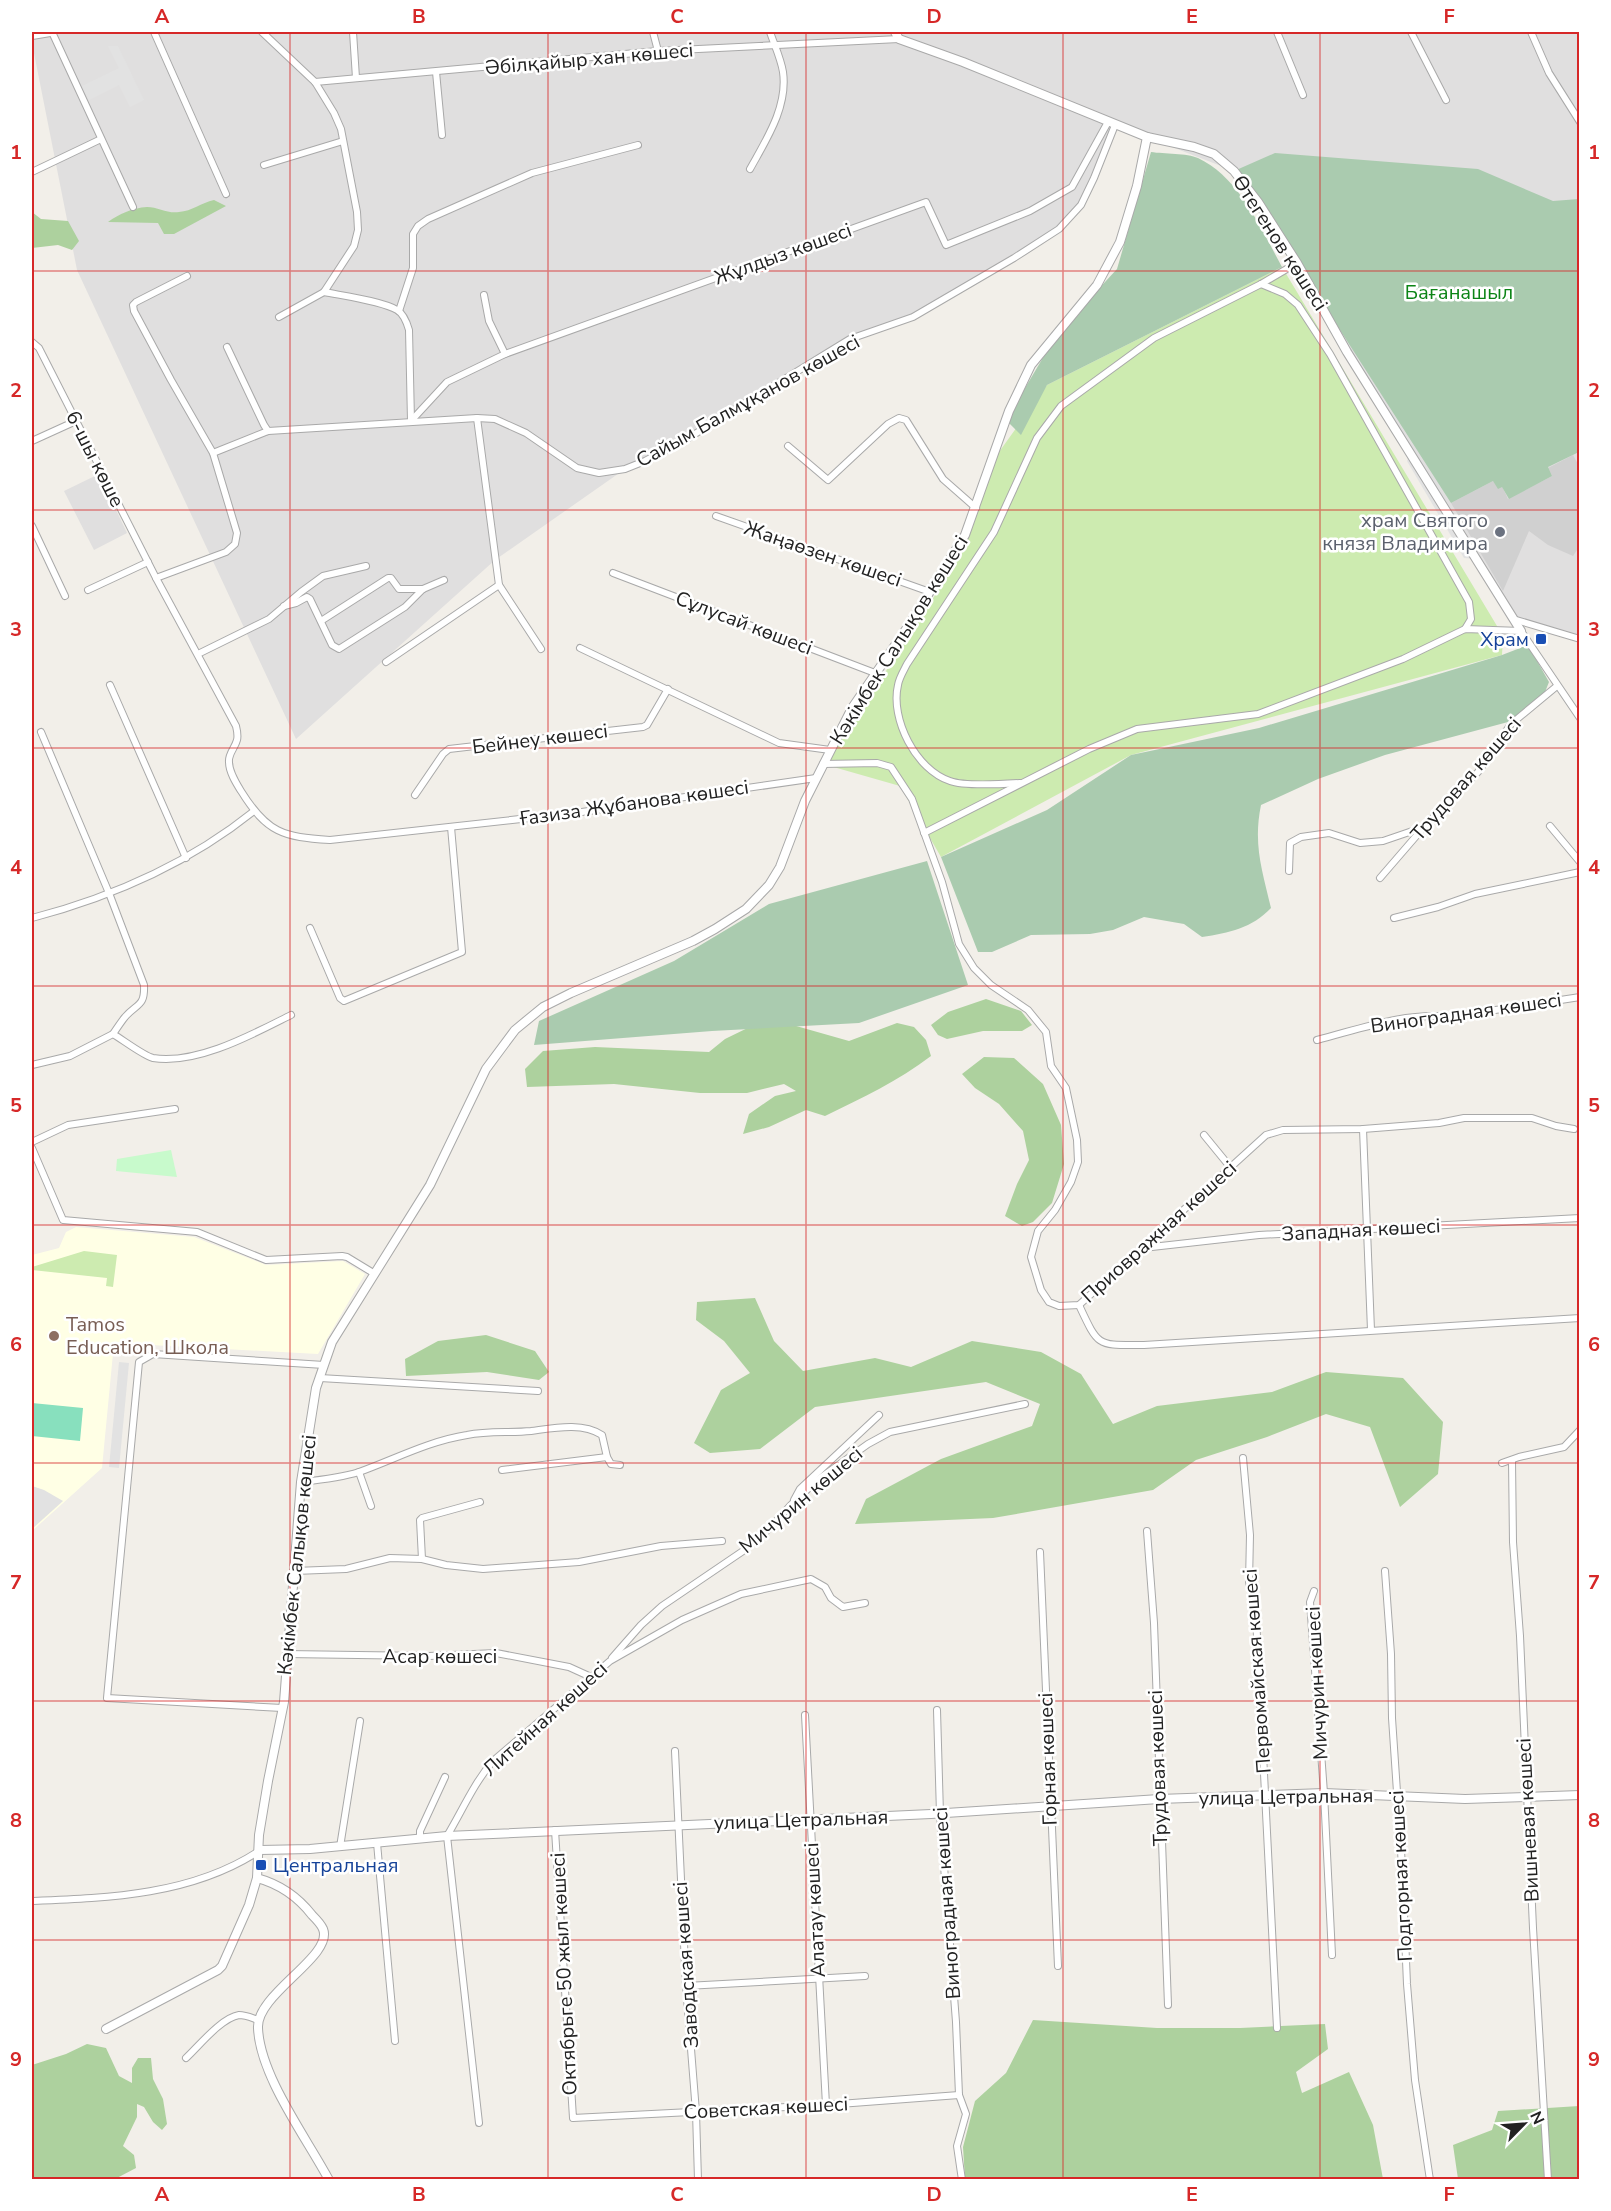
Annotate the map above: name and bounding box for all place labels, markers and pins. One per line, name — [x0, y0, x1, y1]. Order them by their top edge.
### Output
place label: храм Святого князя Владимира — [1322, 507, 1488, 557]
marker: храм Святого князя Владимира — [1493, 525, 1507, 539]
place label: Храм — [1480, 626, 1529, 653]
marker: Храм — [1534, 632, 1548, 646]
place label: Tamos Education, Школа — [66, 1311, 229, 1361]
marker: Tamos Education, Школа — [47, 1329, 61, 1343]
place label: Центральная — [273, 1852, 398, 1879]
marker: Центральная — [254, 1858, 268, 1872]

